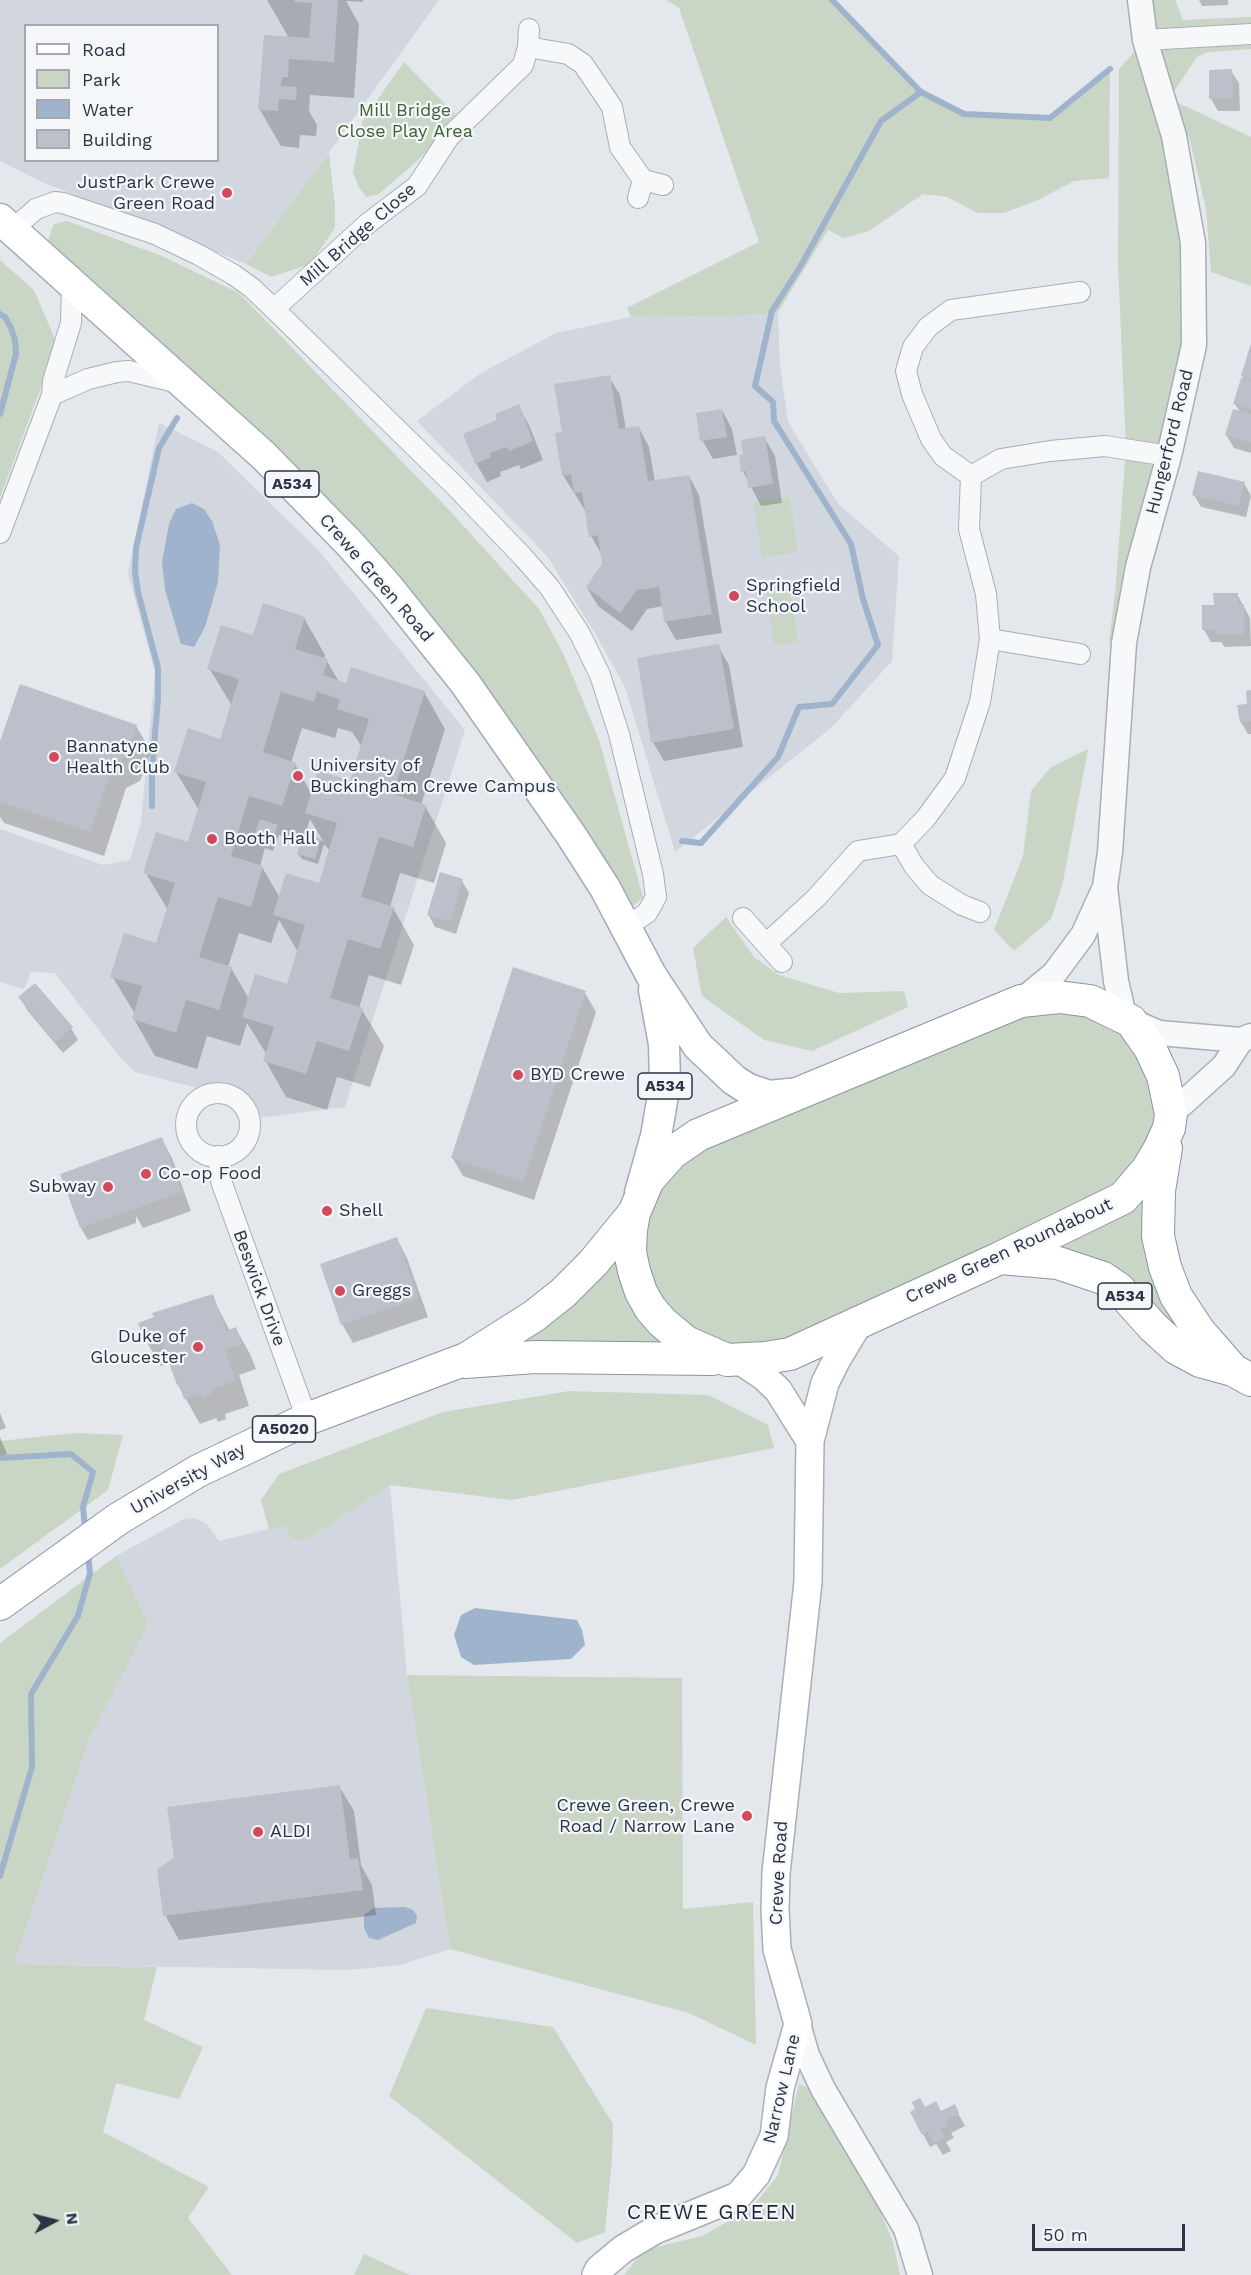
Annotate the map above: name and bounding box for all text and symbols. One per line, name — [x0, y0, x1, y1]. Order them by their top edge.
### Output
legend — [24, 24, 219, 162]
text: Road — [82, 39, 126, 60]
text: Park — [82, 69, 121, 90]
text: Water — [82, 99, 134, 120]
park label: Mill Bridge Close Play Area — [337, 100, 473, 142]
text: Building — [82, 129, 152, 150]
place label: JustPark Crewe Green Road — [77, 172, 215, 214]
street label: Mill Bridge Close — [295, 179, 421, 291]
marker: JustPark Crewe Green Road — [220, 186, 234, 200]
street label: Hungerford Road — [1142, 367, 1198, 517]
road number: A534 — [265, 471, 319, 497]
street label: Crewe Green Road — [314, 509, 438, 647]
place label: Springfield School — [746, 575, 841, 618]
marker: Springfield School — [727, 589, 741, 603]
place label: Bannatyne Health Club — [66, 736, 170, 778]
marker: Bannatyne Health Club — [47, 750, 61, 764]
place label: University of Buckingham Crewe Campus — [310, 755, 556, 798]
marker: University of Buckingham Crewe Campus — [291, 769, 305, 783]
place label: Booth Hall — [224, 828, 316, 850]
marker: Booth Hall — [205, 832, 219, 846]
place label: BYD Crewe — [530, 1064, 625, 1086]
marker: BYD Crewe — [511, 1068, 525, 1082]
road number: A534 — [638, 1073, 692, 1099]
place label: Co-op Food — [158, 1163, 261, 1185]
marker: Co-op Food — [139, 1167, 153, 1181]
place label: Subway — [29, 1176, 96, 1198]
marker: Subway — [101, 1180, 115, 1194]
street label: Crewe Green Roundabout — [902, 1193, 1116, 1309]
place label: Shell — [339, 1200, 383, 1222]
marker: Shell — [320, 1204, 334, 1218]
street label: Beswick Drive — [228, 1227, 290, 1349]
place label: Greggs — [352, 1280, 411, 1302]
road number: A534 — [1098, 1283, 1152, 1309]
marker: Greggs — [333, 1284, 347, 1298]
place label: Duke of Gloucester — [90, 1326, 186, 1368]
marker: Duke of Gloucester — [191, 1340, 205, 1354]
road number: A5020 — [252, 1416, 316, 1442]
street label: University Way — [127, 1439, 249, 1519]
place label: Crewe Green, Crewe Road / Narrow Lane — [556, 1795, 735, 1838]
marker: Crewe Green, Crewe Road / Narrow Lane — [740, 1809, 754, 1823]
street label: Crewe Road — [765, 1820, 793, 1926]
place label: ALDI — [270, 1821, 311, 1843]
marker: ALDI — [251, 1825, 265, 1839]
street label: Narrow Lane — [759, 2032, 805, 2146]
north arrow — [24, 2191, 84, 2251]
district label: CREWE GREEN — [627, 2200, 797, 2226]
text: N — [62, 2212, 83, 2226]
scale bar — [1035, 2212, 1188, 2250]
text: 50 m — [1043, 2224, 1088, 2245]

